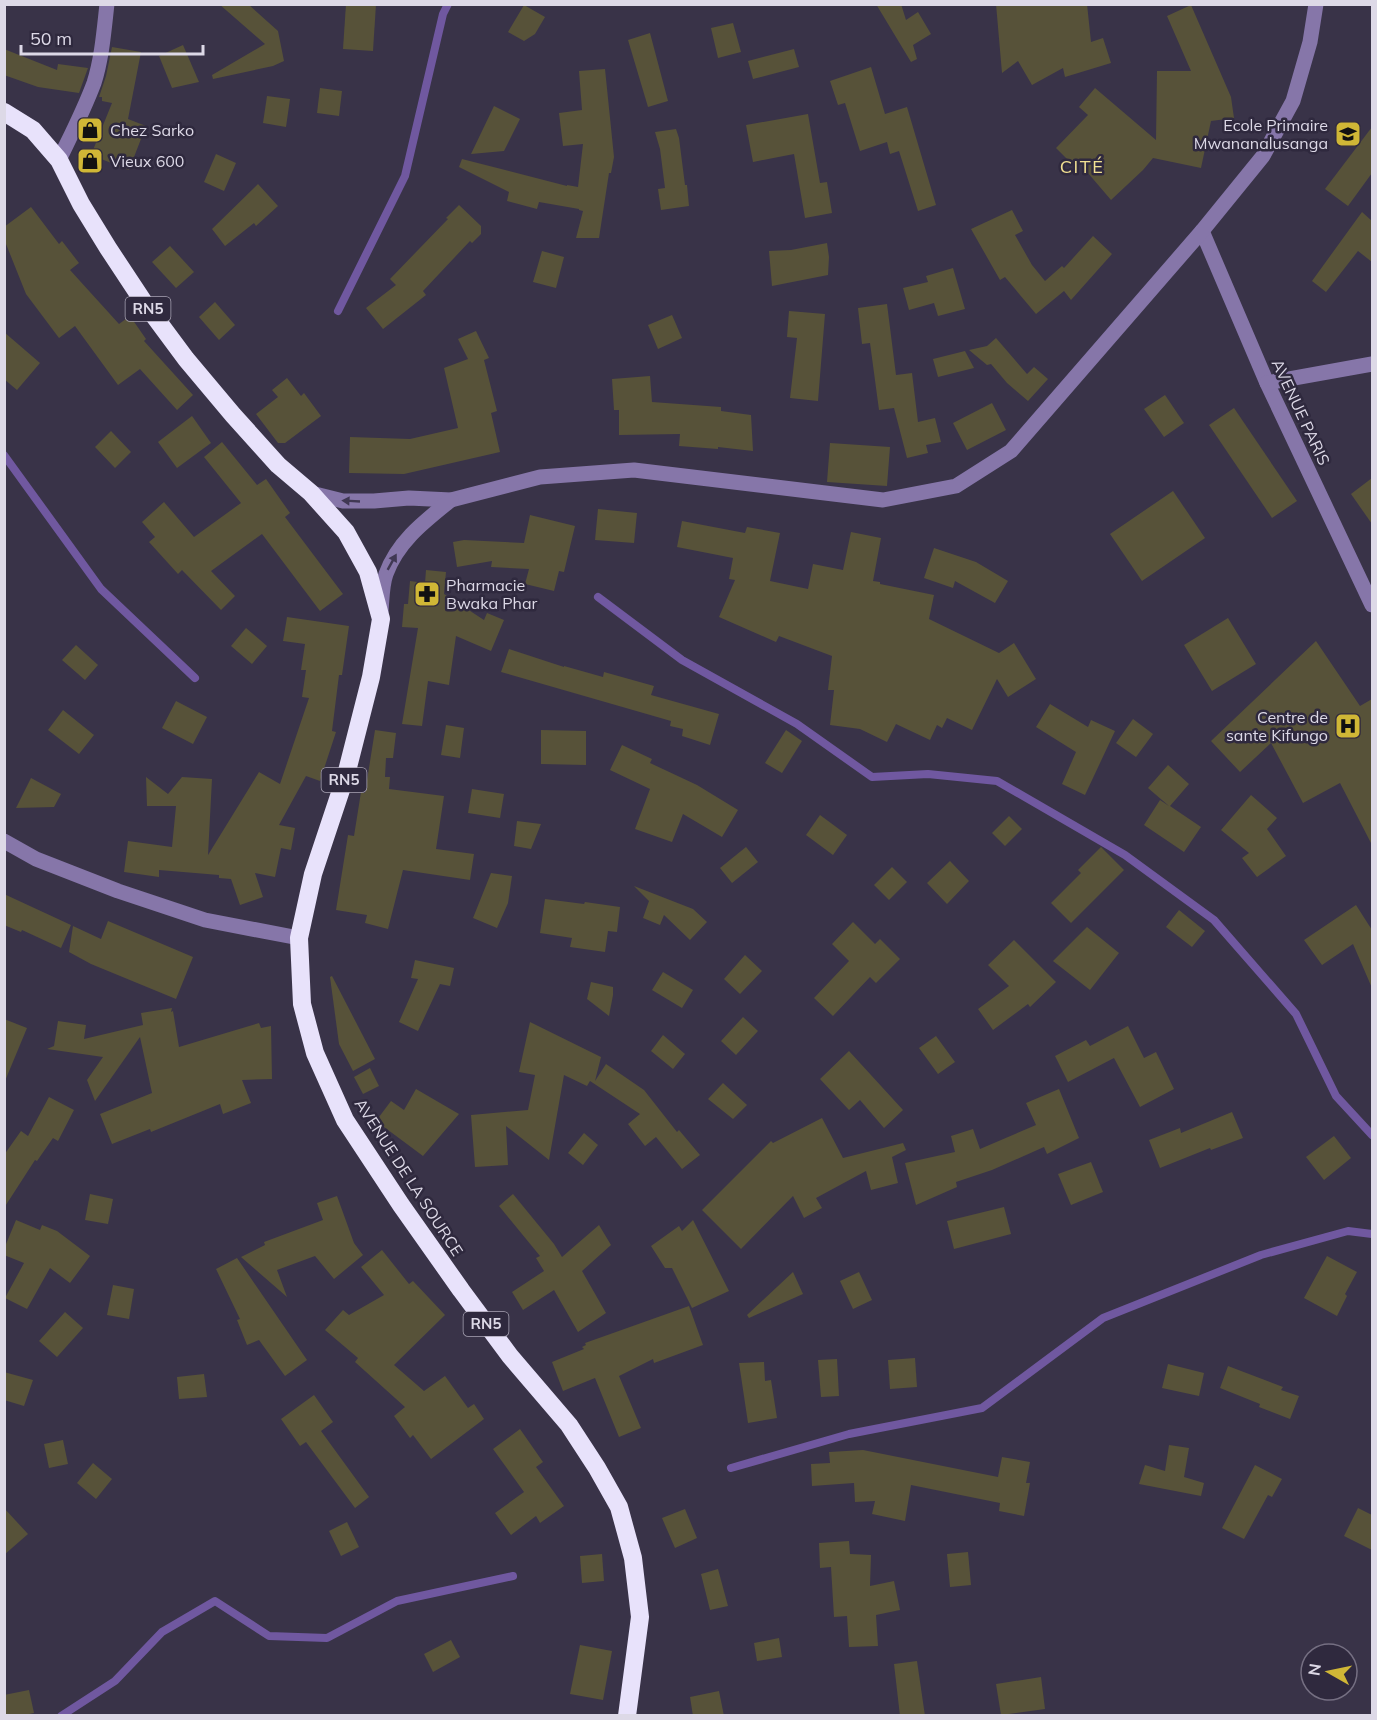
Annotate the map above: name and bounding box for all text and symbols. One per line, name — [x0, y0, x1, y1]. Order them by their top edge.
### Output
scale bar — [21, 18, 202, 56]
text: 50 m — [30, 27, 72, 50]
shop icon: Chez Sarko — [75, 115, 105, 145]
place label: Ecole Primaire Mwananalusanga — [1194, 115, 1328, 153]
school or university icon: Ecole Primaire Mwananalusanga — [1333, 119, 1363, 149]
place label: Chez Sarko — [110, 120, 194, 140]
shop icon: Vieux 600 — [75, 146, 105, 176]
place label: Vieux 600 — [110, 151, 184, 171]
district label: CITÉ — [1060, 155, 1104, 178]
road number: RN5 — [126, 297, 170, 321]
street label: AVENUE PARIS — [1268, 356, 1334, 468]
one-way arrow — [341, 496, 360, 505]
one-way arrow — [387, 554, 397, 571]
place label: Pharmacie Bwaka Phar — [446, 575, 538, 613]
pharmacy icon: Pharmacie Bwaka Phar — [412, 579, 442, 609]
place label: Centre de sante Kifungo — [1226, 707, 1328, 745]
hospital icon: Centre de sante Kifungo — [1333, 711, 1363, 741]
road number: RN5 — [322, 768, 366, 792]
street label: AVENUE DE LA SOURCE — [351, 1094, 467, 1260]
road number: RN5 — [464, 1312, 508, 1336]
north arrow — [1299, 1642, 1359, 1702]
text: N — [1303, 1662, 1325, 1677]

